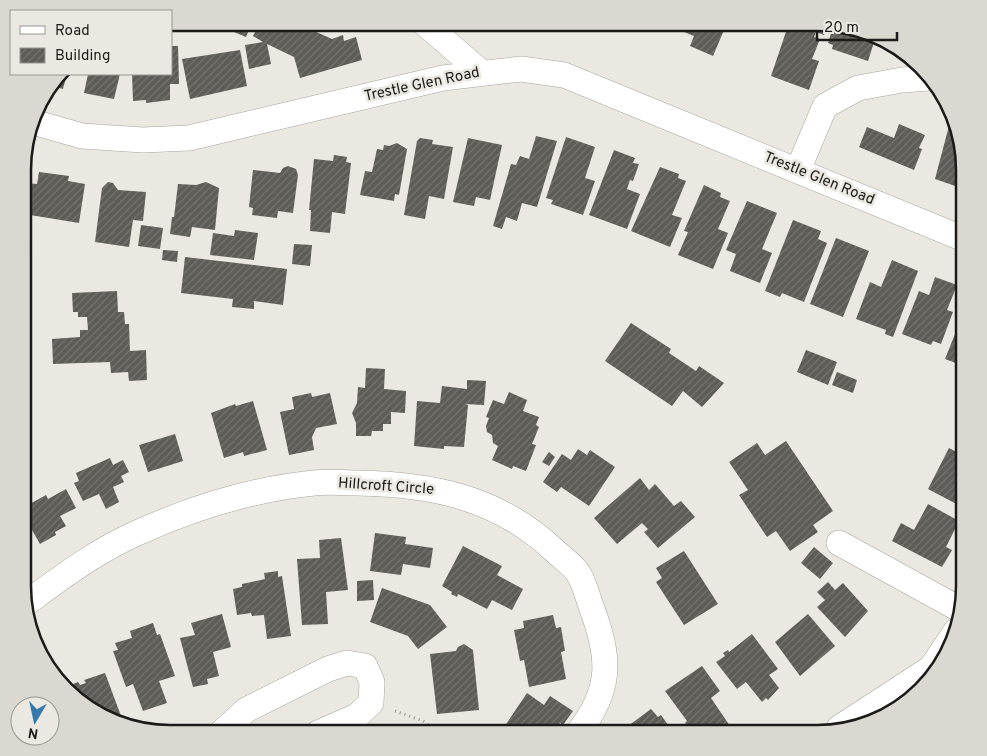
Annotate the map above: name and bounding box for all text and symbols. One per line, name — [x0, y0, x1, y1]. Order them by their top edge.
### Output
legend — [10, 10, 172, 75]
scale bar — [817, 10, 897, 42]
text: 20 m — [824, 19, 859, 38]
text: Road — [55, 22, 90, 41]
text: Building — [55, 47, 110, 66]
street label: Trestle Glen Road — [362, 63, 482, 107]
street label: Trestle Glen Road — [761, 148, 877, 210]
street label: Hillcroft Circle — [337, 474, 435, 500]
north arrow — [10, 696, 60, 746]
text: N — [27, 723, 40, 742]

